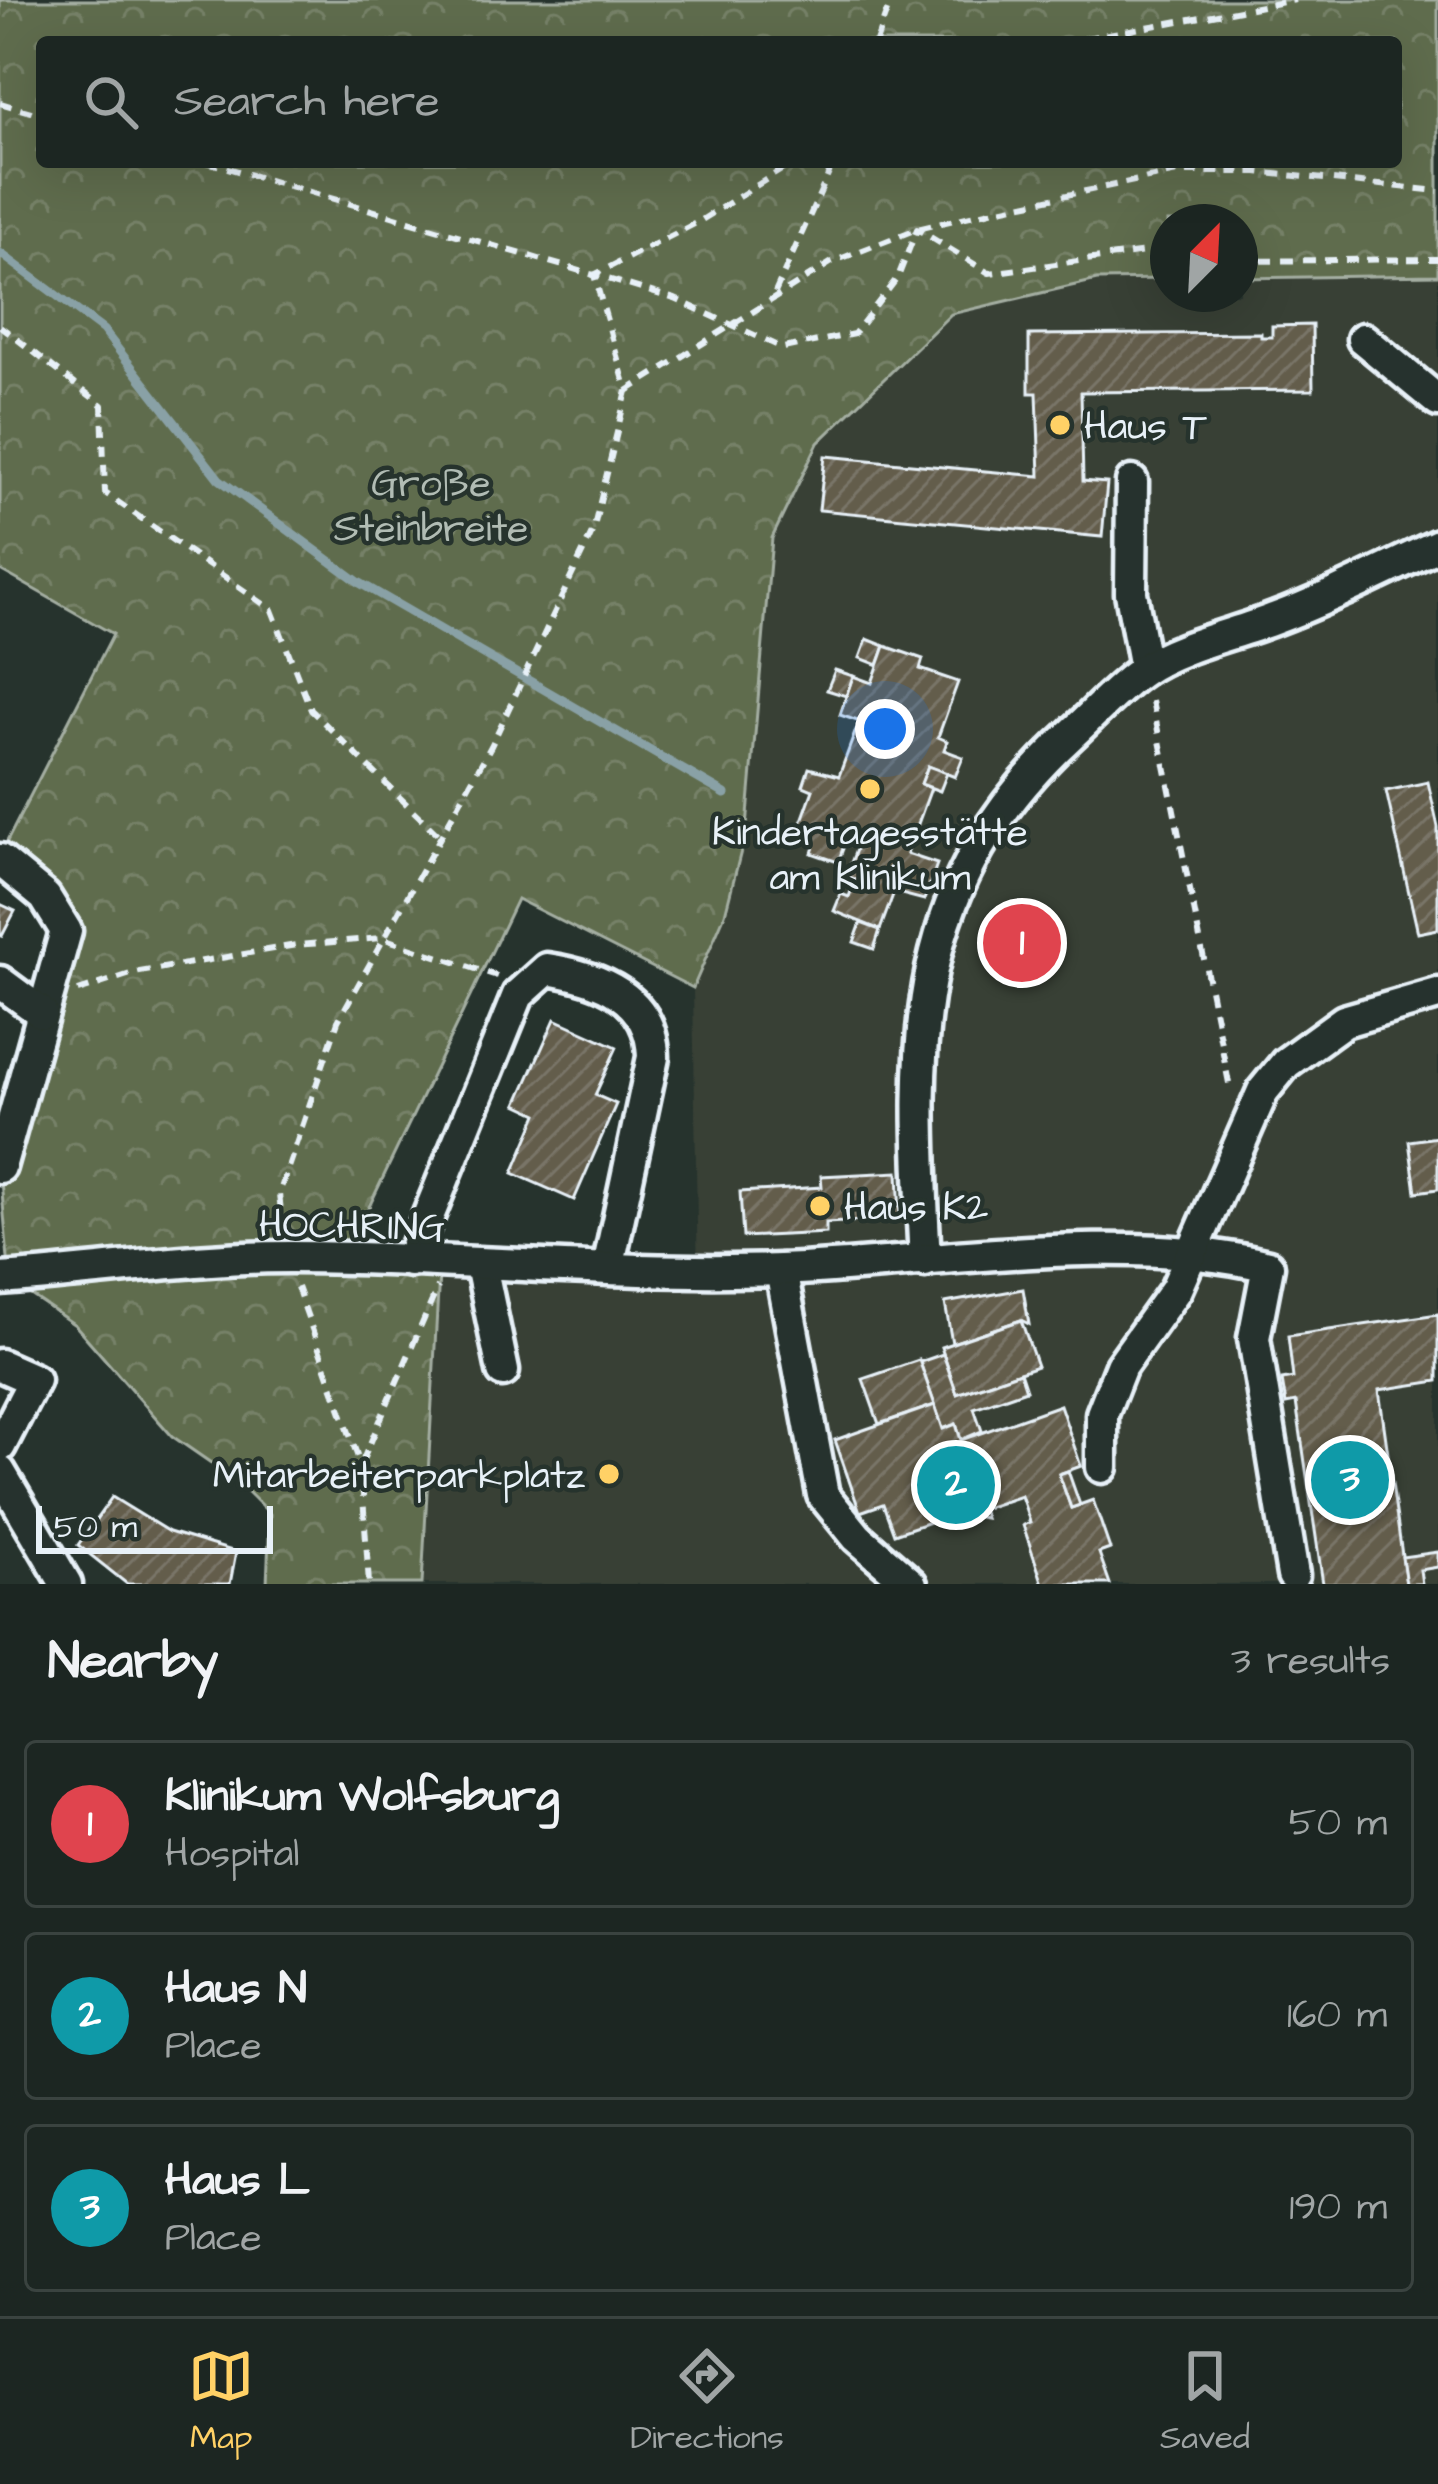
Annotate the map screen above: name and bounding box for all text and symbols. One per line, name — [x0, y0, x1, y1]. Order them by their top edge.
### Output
search box — [36, 36, 1402, 168]
icon: search — [78, 69, 144, 135]
text: Search here — [174, 71, 440, 133]
north arrow — [1150, 204, 1258, 312]
place label: Haus T — [1084, 401, 1207, 455]
marker: Haus T — [1047, 412, 1073, 438]
park label: Große Steinbreite — [334, 458, 528, 557]
your location — [855, 699, 915, 759]
marker: Kindertagesstätte am Klinikum — [857, 776, 883, 802]
place label: Kindertagesstätte am Klinikum — [712, 807, 1028, 906]
pin: 1 — [983, 898, 1061, 988]
place label: Haus K2 — [844, 1182, 988, 1236]
marker: Haus K2 — [807, 1193, 833, 1219]
street label: HOCHRING — [258, 1198, 445, 1256]
pin: 3 — [1311, 1435, 1389, 1525]
pin: 2 — [917, 1440, 995, 1530]
place label: Mitarbeiterparkplatz — [213, 1450, 586, 1504]
marker: Mitarbeiterparkplatz — [596, 1461, 622, 1487]
scale bar — [36, 1500, 273, 1553]
text: 50 m — [54, 1504, 137, 1550]
text: Nearby — [48, 1627, 218, 1698]
text: 3 results — [1231, 1635, 1390, 1689]
text: Klinikum Wolfsburg — [165, 1766, 559, 1828]
text: 1 — [88, 1797, 93, 1851]
text: 50 m — [1289, 1797, 1387, 1851]
text: Hospital — [165, 1828, 299, 1882]
text: Haus N — [165, 1958, 307, 2020]
text: 2 — [79, 1989, 101, 2043]
text: 160 m — [1287, 1989, 1387, 2043]
text: Place — [165, 2020, 262, 2074]
text: Haus L — [165, 2150, 310, 2212]
text: 3 — [80, 2181, 100, 2235]
text: 190 m — [1289, 2181, 1387, 2235]
text: Place — [165, 2212, 262, 2266]
tab: Map — [188, 2343, 254, 2461]
tab: Directions — [630, 2343, 784, 2461]
tab: Saved — [1160, 2343, 1250, 2461]

